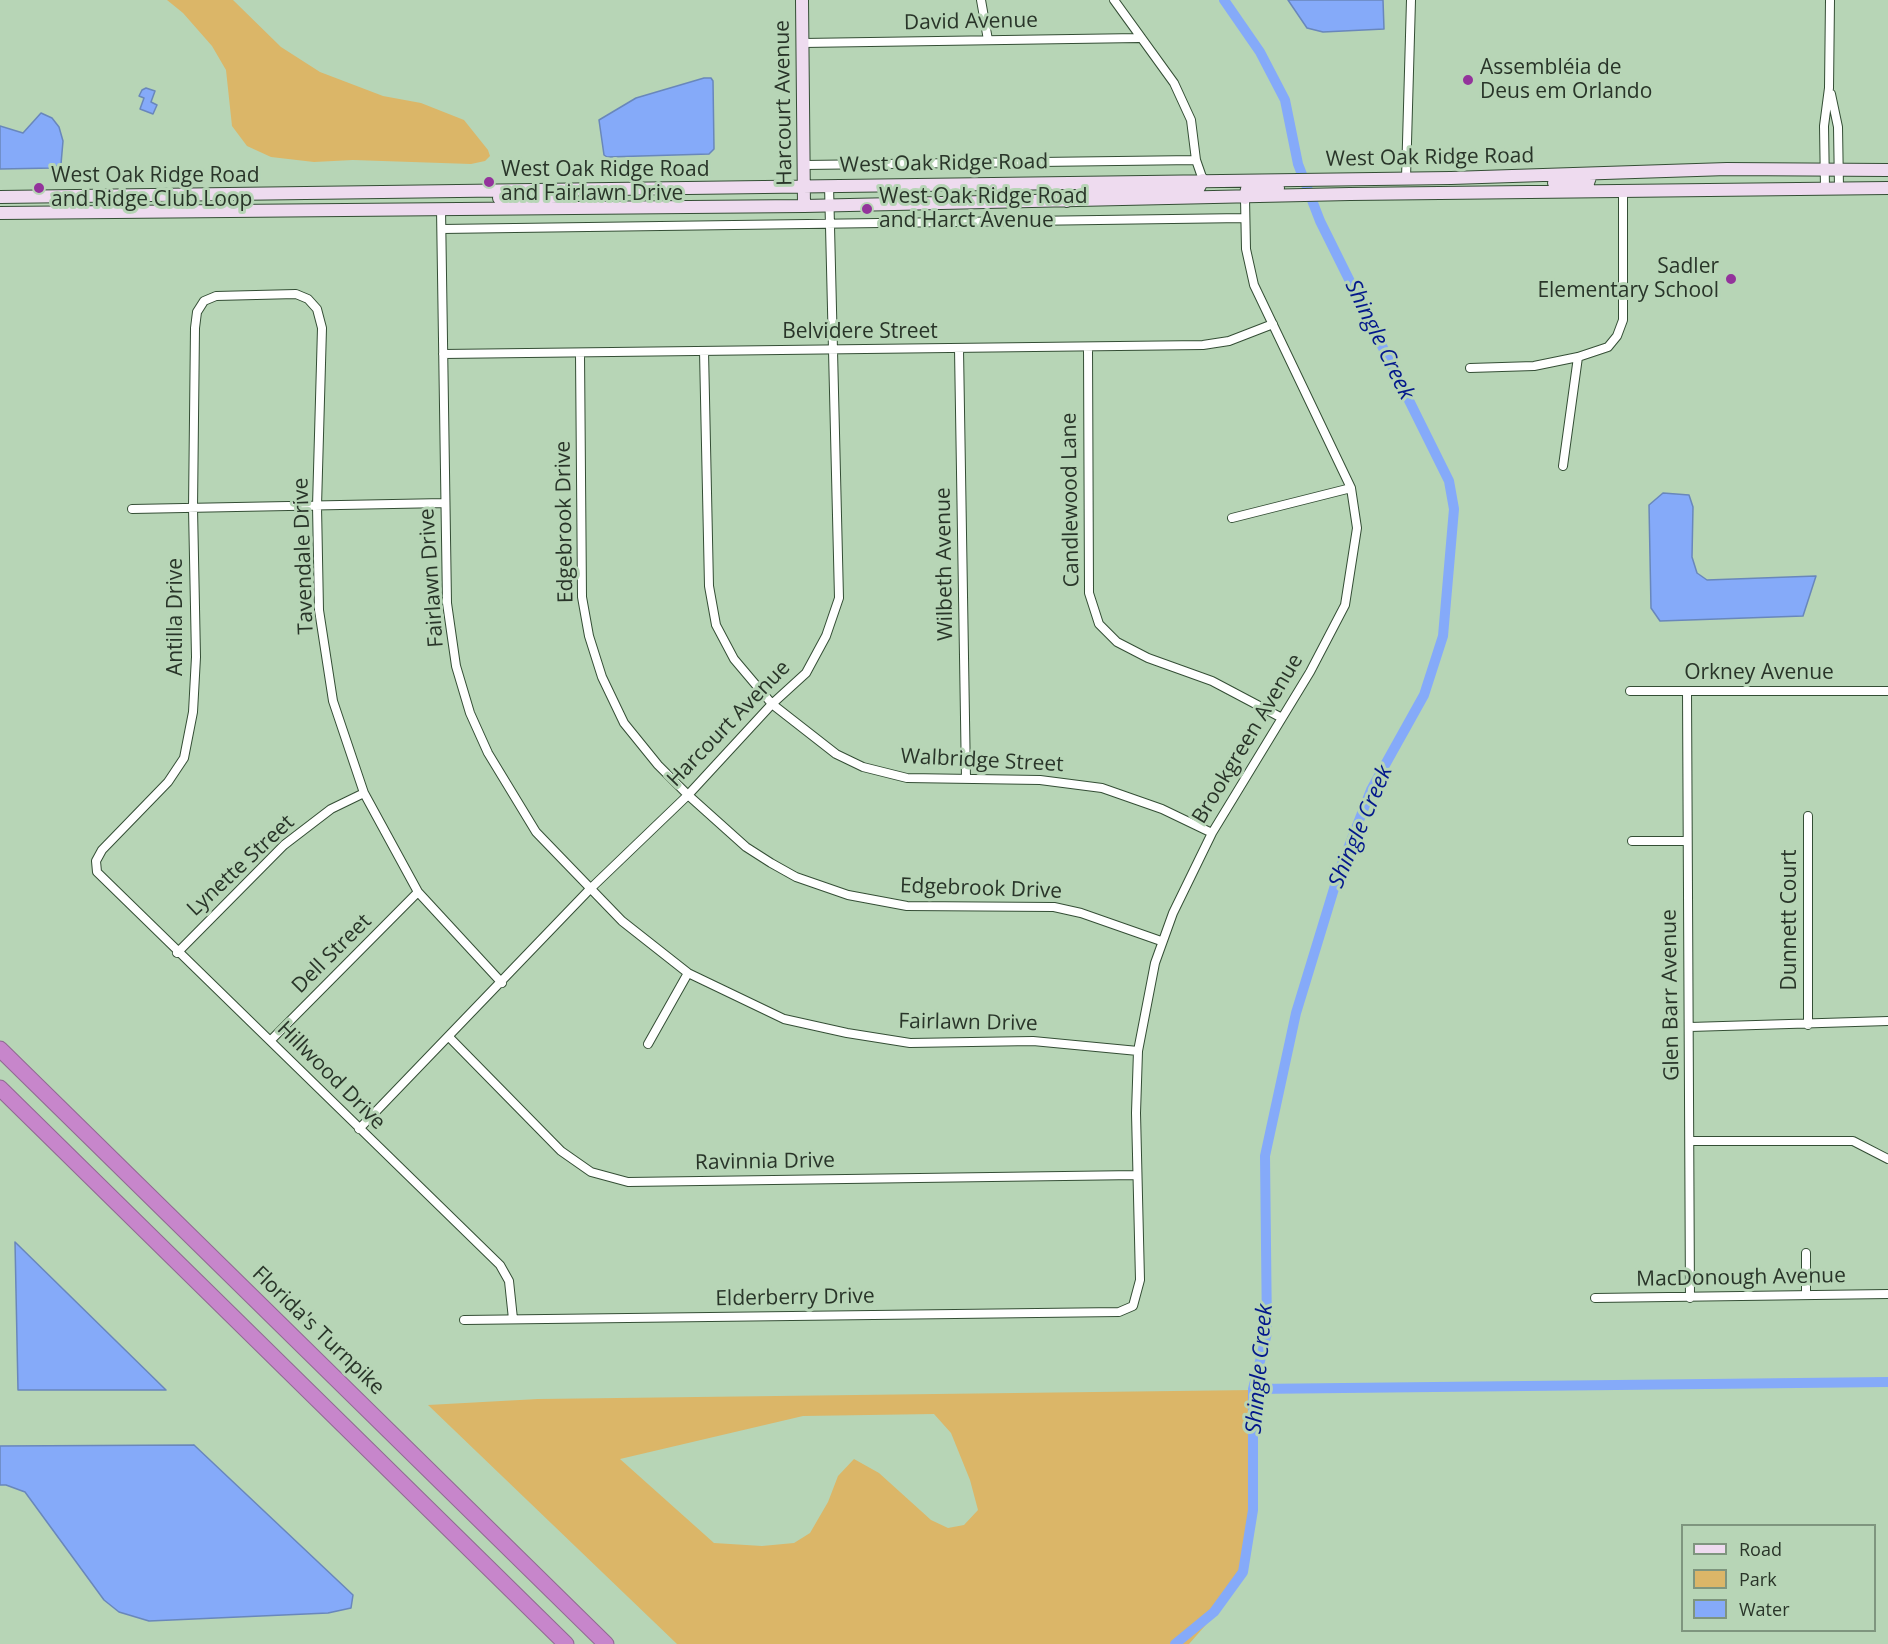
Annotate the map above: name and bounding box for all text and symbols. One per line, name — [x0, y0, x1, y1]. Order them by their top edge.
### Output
street label: David Avenue — [904, 8, 1038, 36]
street label: Harcourt Avenue — [770, 20, 798, 186]
place label: Assembléia de Deus em Orlando — [1480, 55, 1652, 105]
marker: Assembléia de Deus em Orlando — [1461, 73, 1475, 87]
street label: West Oak Ridge Road — [1326, 144, 1534, 172]
street label: West Oak Ridge Road — [840, 150, 1048, 178]
place label: West Oak Ridge Road and Fairlawn Drive — [501, 157, 709, 207]
place label: West Oak Ridge Road and Ridge Club Loop — [51, 163, 259, 213]
marker: West Oak Ridge Road and Fairlawn Drive — [482, 175, 496, 189]
marker: West Oak Ridge Road and Ridge Club Loop — [32, 181, 46, 195]
place label: West Oak Ridge Road and Harct Avenue — [879, 184, 1087, 234]
marker: West Oak Ridge Road and Harct Avenue — [860, 202, 874, 216]
place label: Sadler Elementary School — [1537, 254, 1719, 304]
marker: Sadler Elementary School — [1724, 272, 1738, 286]
water label: Shingle Creek — [1339, 276, 1419, 404]
street label: Belvidere Street — [782, 319, 938, 345]
street label: Candlewood Lane — [1057, 412, 1085, 588]
street label: Edgebrook Drive — [551, 441, 579, 603]
street label: Tavendale Drive — [289, 477, 319, 635]
street label: Wilbeth Avenue — [931, 487, 959, 641]
street label: Fairlawn Drive — [415, 508, 449, 648]
street label: Antilla Drive — [163, 558, 189, 676]
street label: Brookgreen Avenue — [1187, 650, 1309, 828]
street label: Harcourt Avenue — [662, 656, 796, 792]
street label: Orkney Avenue — [1684, 660, 1834, 686]
street label: Walbridge Street — [900, 744, 1064, 778]
water label: Shingle Creek — [1323, 762, 1399, 892]
street label: Lynette Street — [182, 810, 300, 922]
street label: Dunnett Court — [1777, 850, 1803, 990]
street label: Edgebrook Drive — [899, 874, 1063, 904]
street label: Dell Street — [287, 909, 377, 999]
street label: Glen Barr Avenue — [1657, 909, 1685, 1081]
street label: Fairlawn Drive — [898, 1009, 1038, 1037]
street label: Hillwood Drive — [272, 1017, 390, 1135]
street label: Ravinnia Drive — [695, 1148, 835, 1176]
street label: Florida's Turnpike — [247, 1261, 389, 1401]
street label: MacDonough Avenue — [1636, 1264, 1846, 1292]
street label: Elderberry Drive — [715, 1284, 875, 1312]
water label: Shingle Creek — [1241, 1303, 1279, 1435]
legend — [1681, 1524, 1876, 1632]
text: Road — [1739, 1537, 1782, 1561]
text: Park — [1739, 1567, 1777, 1591]
text: Water — [1739, 1597, 1790, 1621]

